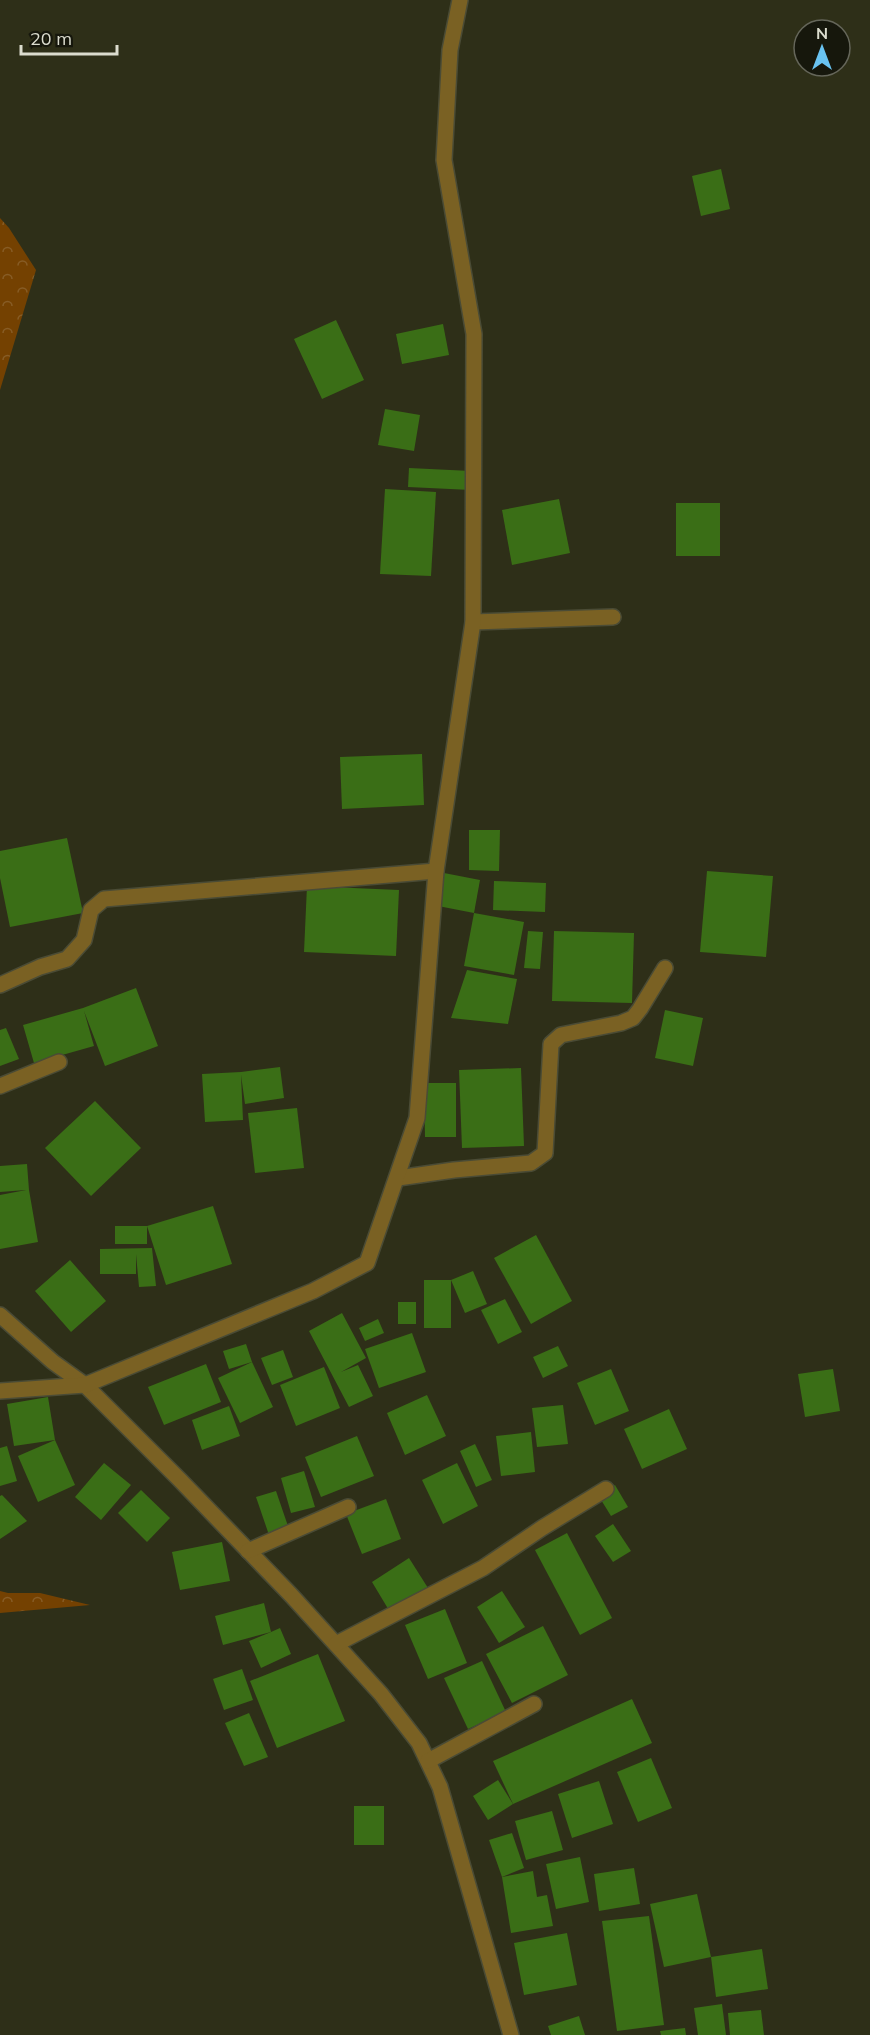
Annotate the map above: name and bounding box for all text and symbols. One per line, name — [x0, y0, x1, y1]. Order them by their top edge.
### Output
scale bar — [21, 18, 117, 56]
north arrow — [792, 18, 852, 78]
text: N — [816, 23, 828, 43]
text: 20 m — [30, 27, 72, 50]

